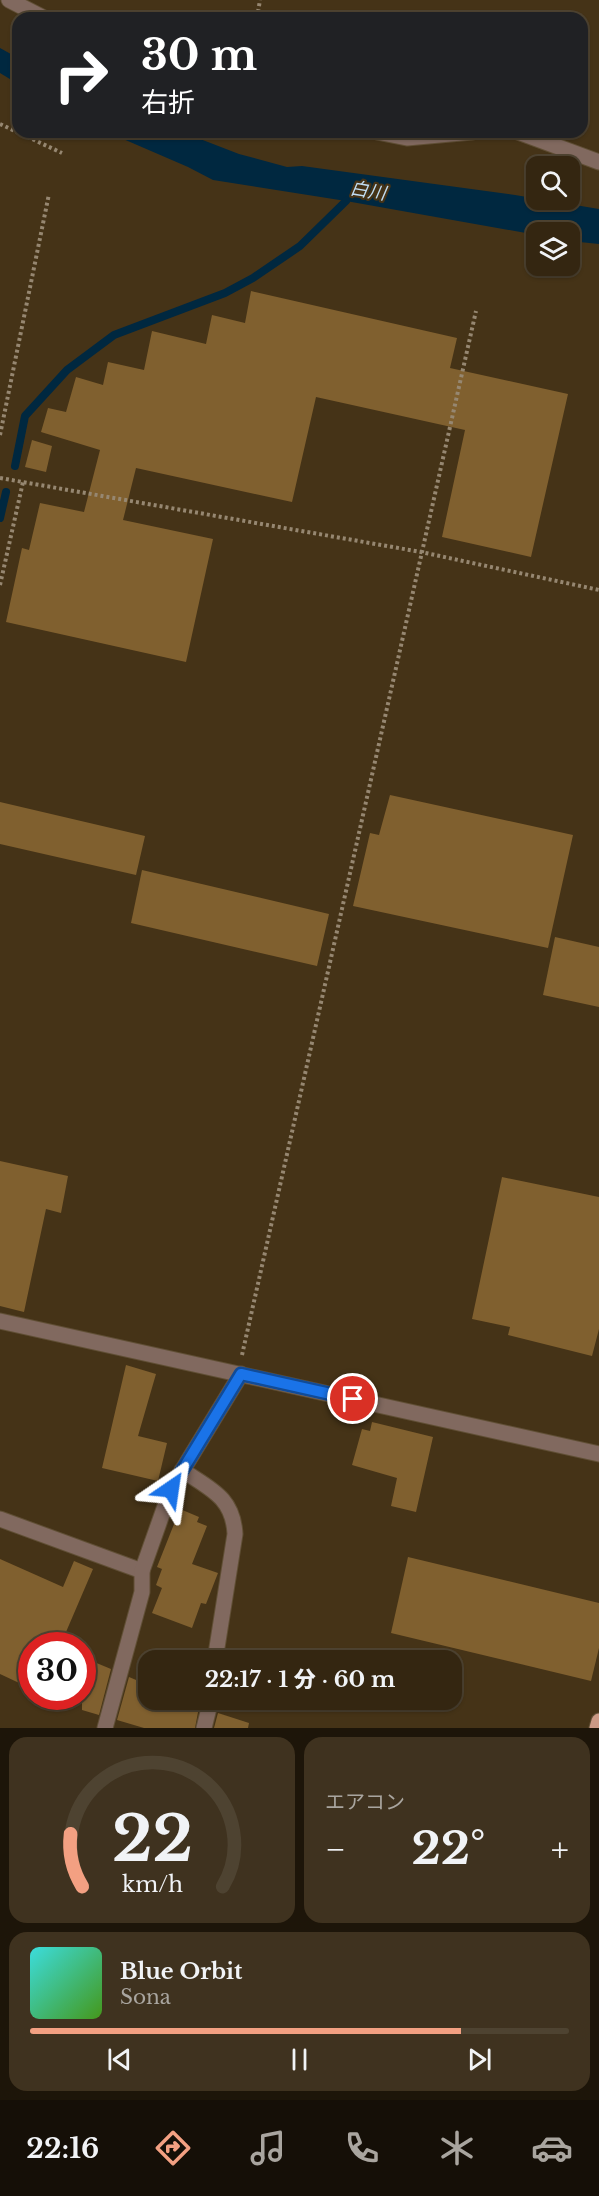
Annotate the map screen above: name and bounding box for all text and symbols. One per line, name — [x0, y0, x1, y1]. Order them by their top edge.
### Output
text: 30 m — [141, 29, 257, 81]
icon: right — [42, 36, 120, 114]
text: 右折 — [141, 86, 195, 119]
map controls — [526, 156, 580, 276]
button: search — [526, 156, 580, 210]
water label: 白川 — [349, 177, 389, 205]
button: layers — [526, 222, 580, 276]
pin — [327, 1373, 378, 1424]
icon: arrive — [336, 1382, 369, 1415]
position arrow — [139, 1457, 203, 1521]
speed limit sign: 30 — [18, 1632, 96, 1710]
text: 22:17 · 1 分 · 60 m — [205, 1666, 395, 1693]
text: エアコン — [325, 1790, 405, 1814]
text: 22 — [111, 1800, 193, 1878]
text: 22° — [412, 1820, 485, 1876]
text: − — [325, 1829, 346, 1870]
text: + — [551, 1829, 569, 1870]
text: km/h — [122, 1871, 183, 1898]
text: Blue Orbit — [120, 1958, 242, 1985]
text: Sona — [120, 1985, 171, 2009]
icon: previous — [103, 2043, 136, 2076]
icon: pause — [283, 2043, 316, 2076]
icon: next — [463, 2043, 496, 2076]
icon: directions — [152, 2127, 194, 2169]
icon: music — [247, 2127, 289, 2169]
icon: phone — [341, 2127, 383, 2169]
icon: climate — [436, 2127, 478, 2169]
icon: car — [531, 2127, 573, 2169]
text: 22:16 — [26, 2132, 99, 2165]

